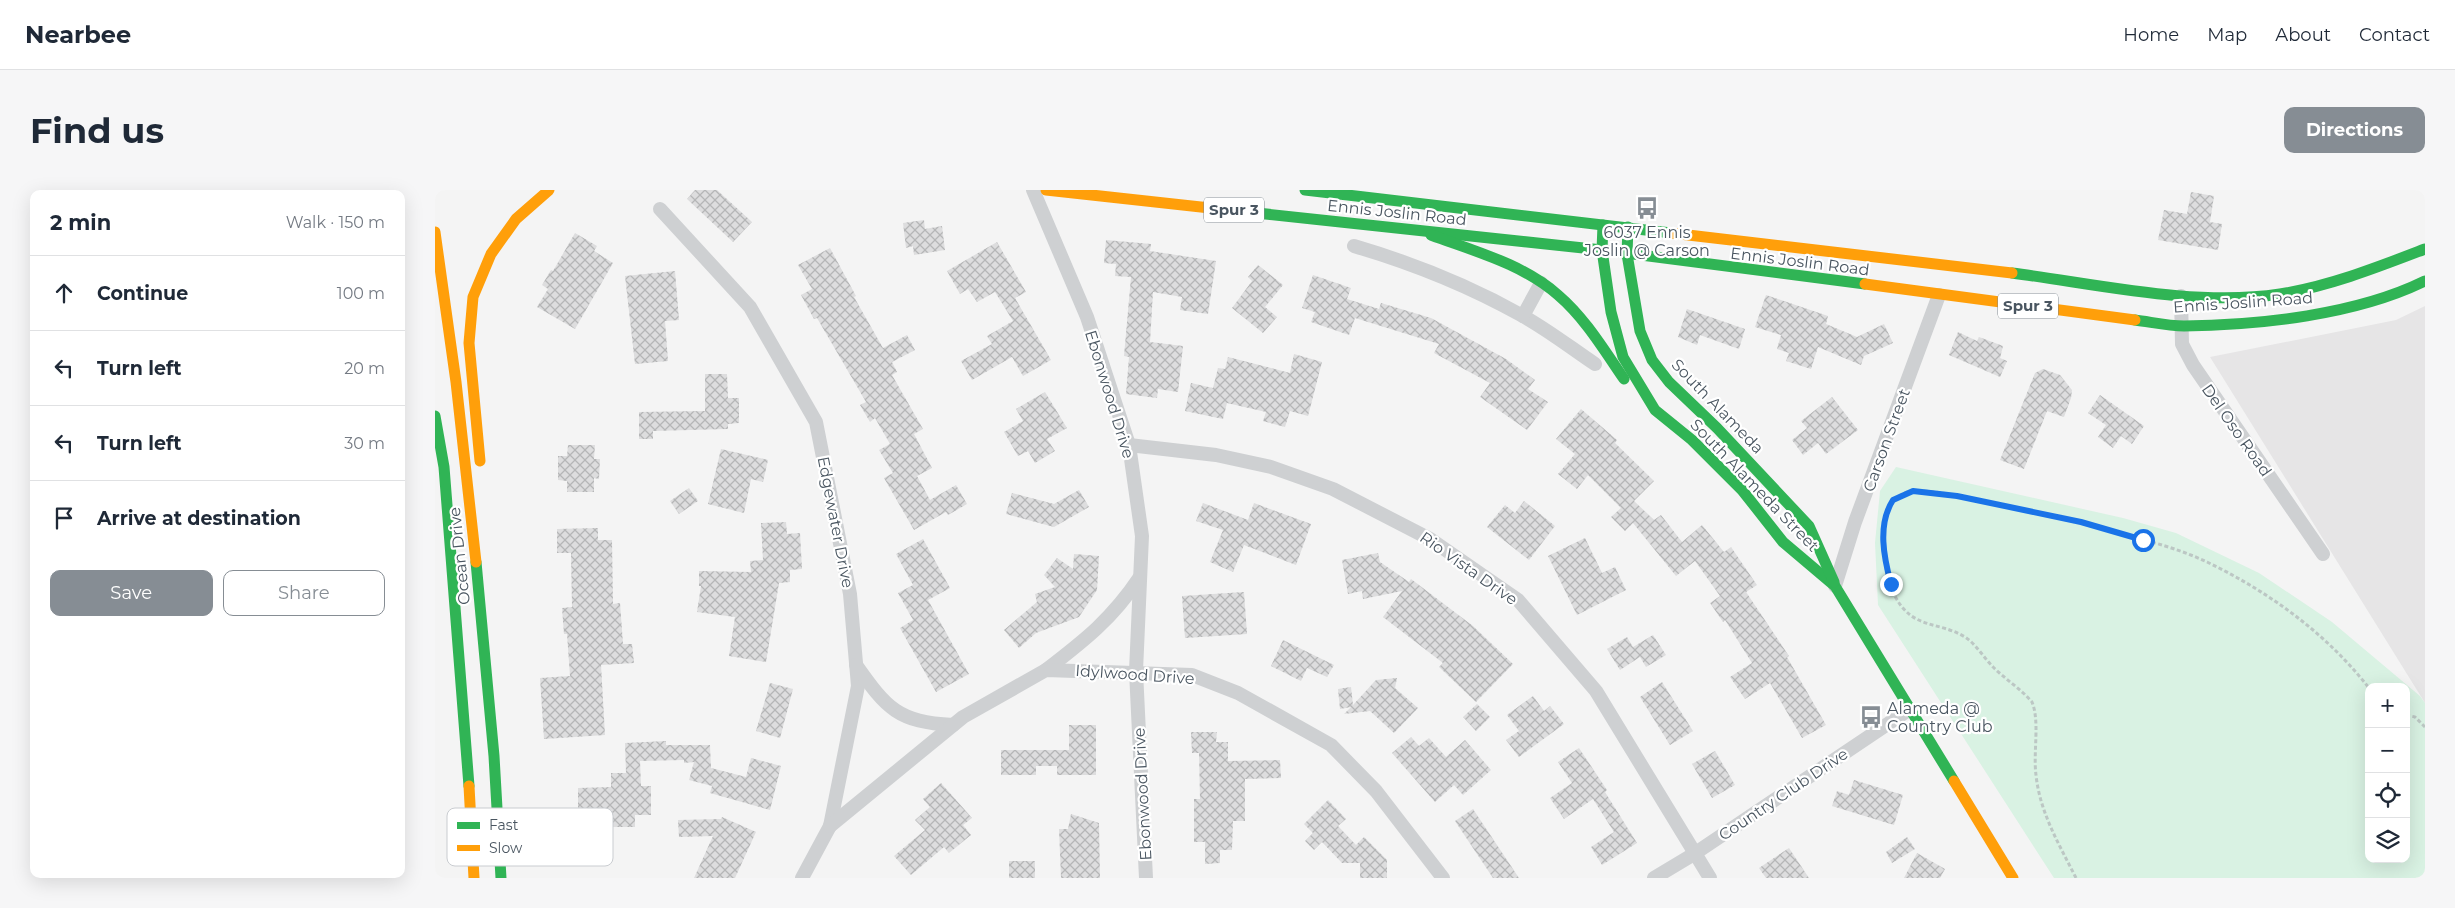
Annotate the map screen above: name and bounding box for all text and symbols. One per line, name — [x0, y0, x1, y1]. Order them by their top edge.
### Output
text: Nearbee — [25, 20, 131, 49]
text: Home — [2123, 24, 2179, 46]
text: Map — [2207, 24, 2247, 46]
text: About — [2275, 24, 2331, 46]
text: Contact — [2359, 24, 2430, 46]
button: Directions — [2284, 107, 2425, 153]
text: Find us — [30, 109, 164, 152]
bus stop icon: 6037 Ennis Joslin @ Carson — [1634, 195, 1660, 221]
street label: Ennis Joslin Road — [1326, 196, 1468, 229]
road number: Spur 3 — [1204, 198, 1264, 222]
text: 2 min — [50, 210, 111, 235]
text: Walk · 150 m — [286, 213, 385, 232]
place label: 6037 Ennis Joslin @ Carson — [1583, 223, 1710, 260]
street label: Ennis Joslin Road — [1729, 244, 1871, 279]
icon: ahead — [50, 279, 78, 307]
text: Continue — [97, 282, 188, 305]
text: 100 m — [337, 284, 385, 303]
street label: Ennis Joslin Road — [2173, 288, 2314, 317]
road number: Spur 3 — [1998, 294, 2058, 318]
street label: Ebonwood Drive — [1081, 328, 1138, 461]
icon: left — [50, 354, 78, 382]
street label: South Alameda — [1668, 355, 1768, 458]
text: Turn left — [97, 357, 182, 380]
text: 20 m — [344, 359, 385, 378]
street label: Del Oso Road — [2198, 380, 2276, 480]
street label: Carson Street — [1859, 386, 1914, 494]
street label: South Alameda Street — [1686, 415, 1823, 556]
icon: left — [50, 429, 78, 457]
text: Turn left — [97, 432, 182, 455]
text: 30 m — [344, 434, 385, 453]
street label: Edgewater Drive — [813, 455, 858, 589]
icon: arrive — [50, 504, 78, 532]
street label: Ocean Drive — [445, 506, 474, 606]
text: Arrive at destination — [97, 507, 301, 530]
street label: Rio Vista Drive — [1416, 528, 1521, 609]
route start — [2132, 529, 2155, 552]
button: Save — [50, 570, 213, 616]
button: Share — [223, 570, 385, 616]
route end — [1880, 573, 1903, 596]
street label: Idylwood Drive — [1075, 661, 1195, 688]
map controls — [2365, 683, 2410, 863]
button: + — [2365, 683, 2410, 728]
place label: Alameda @ Country Club — [1887, 699, 1993, 736]
bus stop icon: Alameda @ Country Club — [1858, 704, 1884, 730]
street label: Ebonwood Drive — [1130, 727, 1155, 861]
button: − — [2365, 728, 2410, 773]
street label: Country Club Drive — [1715, 744, 1851, 845]
button: locate — [2365, 773, 2410, 818]
legend — [447, 808, 613, 866]
text: Fast — [489, 816, 519, 834]
button: layers — [2365, 818, 2410, 863]
text: Slow — [489, 839, 523, 857]

